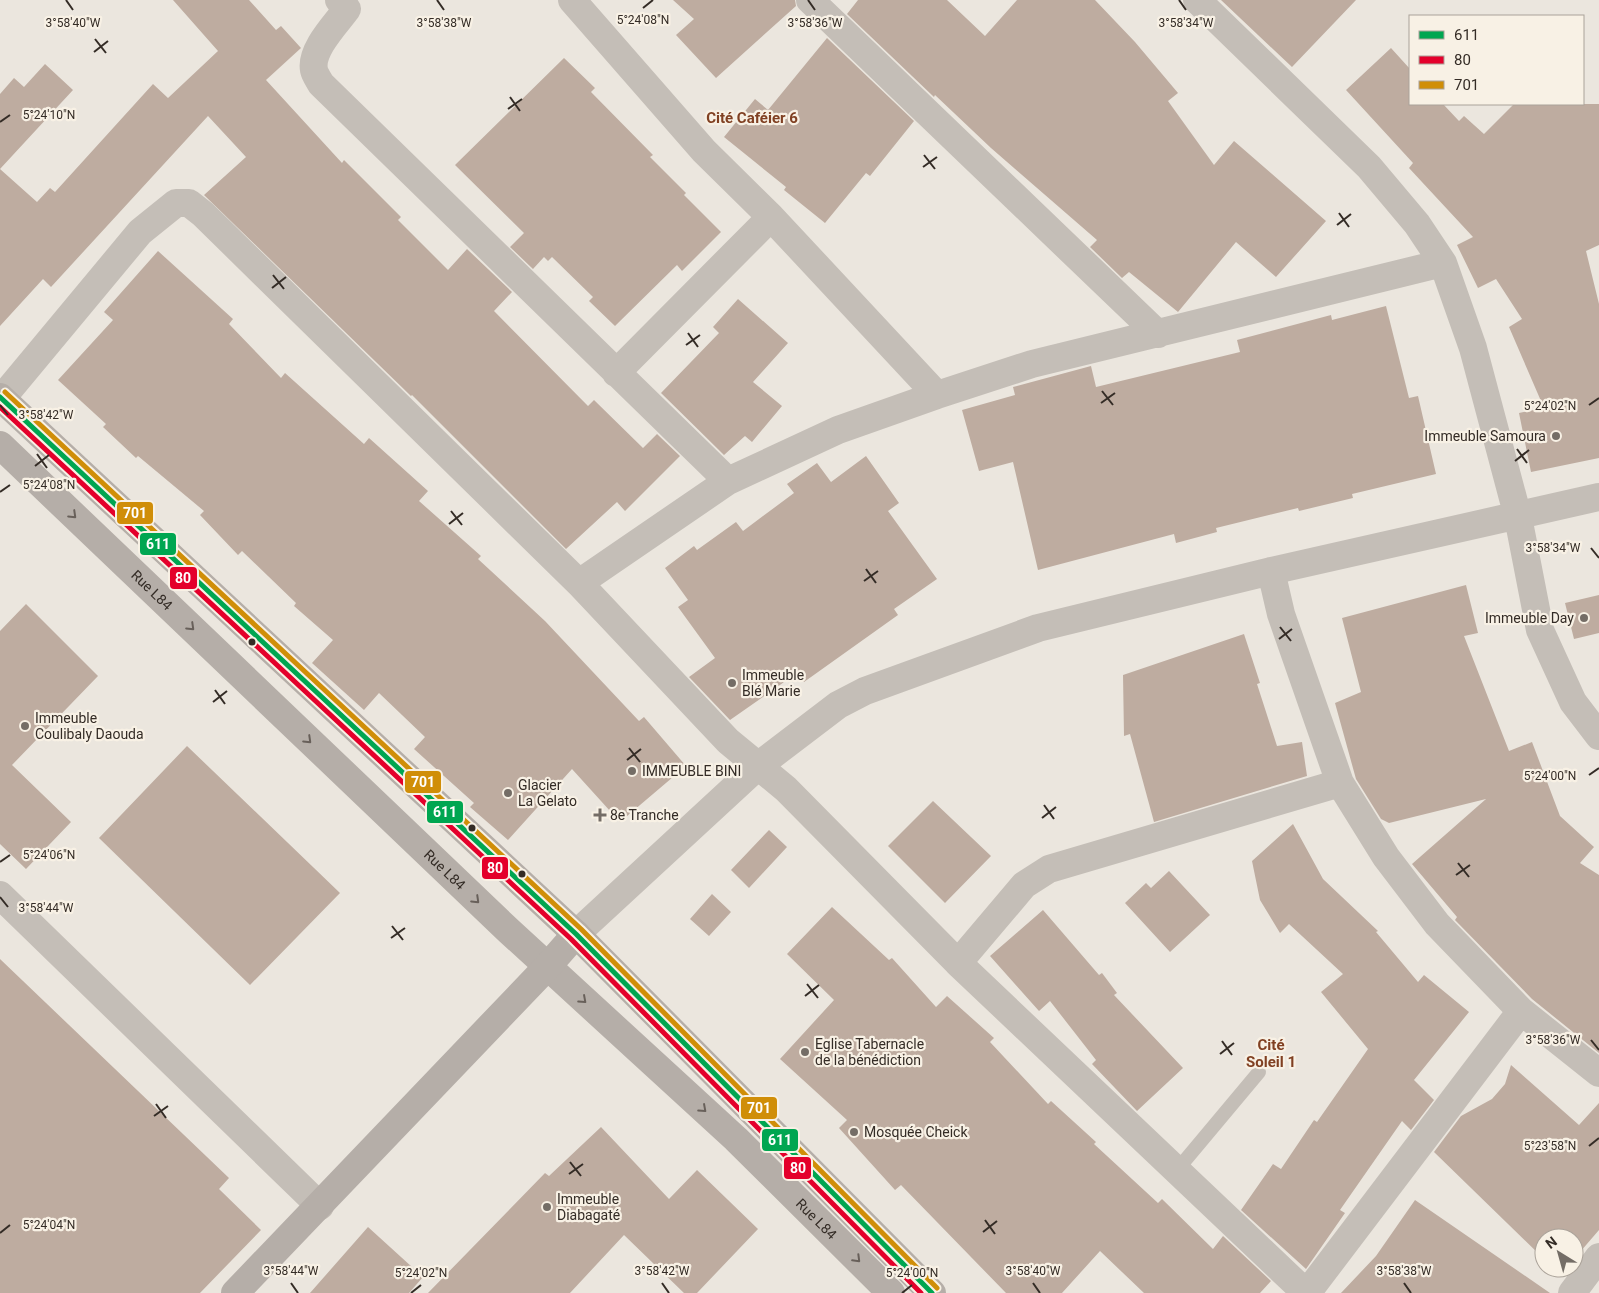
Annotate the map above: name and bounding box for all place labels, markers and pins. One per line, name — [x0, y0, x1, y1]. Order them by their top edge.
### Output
place label: Immeuble Samoura — [1424, 428, 1546, 444]
marker: Immeuble Samoura — [1550, 430, 1562, 442]
place label: Immeuble Day — [1485, 610, 1574, 626]
marker: Immeuble Day — [1578, 612, 1590, 624]
unlabelled marker — [247, 637, 257, 647]
place label: Immeuble Blé Marie — [742, 667, 804, 699]
marker: Immeuble Blé Marie — [726, 677, 738, 689]
place label: Immeuble Coulibaly Daouda — [35, 710, 144, 742]
marker: Immeuble Coulibaly Daouda — [19, 720, 31, 732]
place label: IMMEUBLE BINI — [642, 763, 741, 779]
marker: IMMEUBLE BINI — [626, 765, 638, 777]
place label: Glacier La Gelato — [518, 777, 577, 809]
marker: Glacier La Gelato — [502, 787, 514, 799]
place label: 8e Tranche — [610, 807, 679, 823]
marker: 8e Tranche — [594, 809, 606, 821]
unlabelled marker — [467, 823, 477, 833]
unlabelled marker — [517, 869, 527, 879]
place label: Eglise Tabernacle de la bénédiction — [815, 1036, 924, 1068]
marker: Eglise Tabernacle de la bénédiction — [799, 1046, 811, 1058]
place label: Mosquée Cheick — [864, 1124, 968, 1140]
marker: Mosquée Cheick — [848, 1126, 860, 1138]
place label: Immeuble Diabagaté — [557, 1191, 620, 1223]
marker: Immeuble Diabagaté — [541, 1201, 553, 1213]

